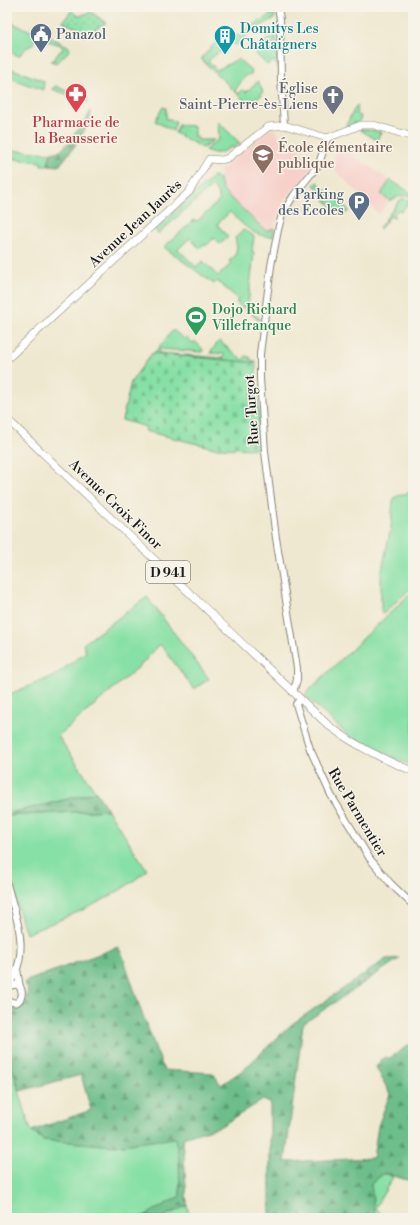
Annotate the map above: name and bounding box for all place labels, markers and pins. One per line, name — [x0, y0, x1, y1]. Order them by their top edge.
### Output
place label: Domitys Les Châtaigners — [240, 20, 319, 54]
public building icon: Panazol — [28, 21, 54, 54]
building icon: Domitys Les Châtaigners — [212, 23, 238, 56]
place label: Panazol — [56, 26, 106, 44]
place label: Église Saint-Pierre-ès-Liens — [179, 78, 318, 114]
pharmacy icon: Pharmacie de la Beausserie — [63, 81, 89, 114]
church icon: Église Saint-Pierre-ès-Liens — [320, 83, 346, 116]
place label: Pharmacie de la Beausserie — [32, 114, 120, 148]
place label: École élémentaire publique — [278, 137, 393, 173]
school or university icon: École élémentaire publique — [250, 142, 276, 175]
place label: Parking des Écoles — [278, 186, 345, 220]
parking icon: Parking des Écoles — [346, 189, 372, 222]
place label: Dojo Richard Villefranque — [211, 301, 297, 335]
sports icon: Dojo Richard Villefranque — [183, 304, 209, 337]

